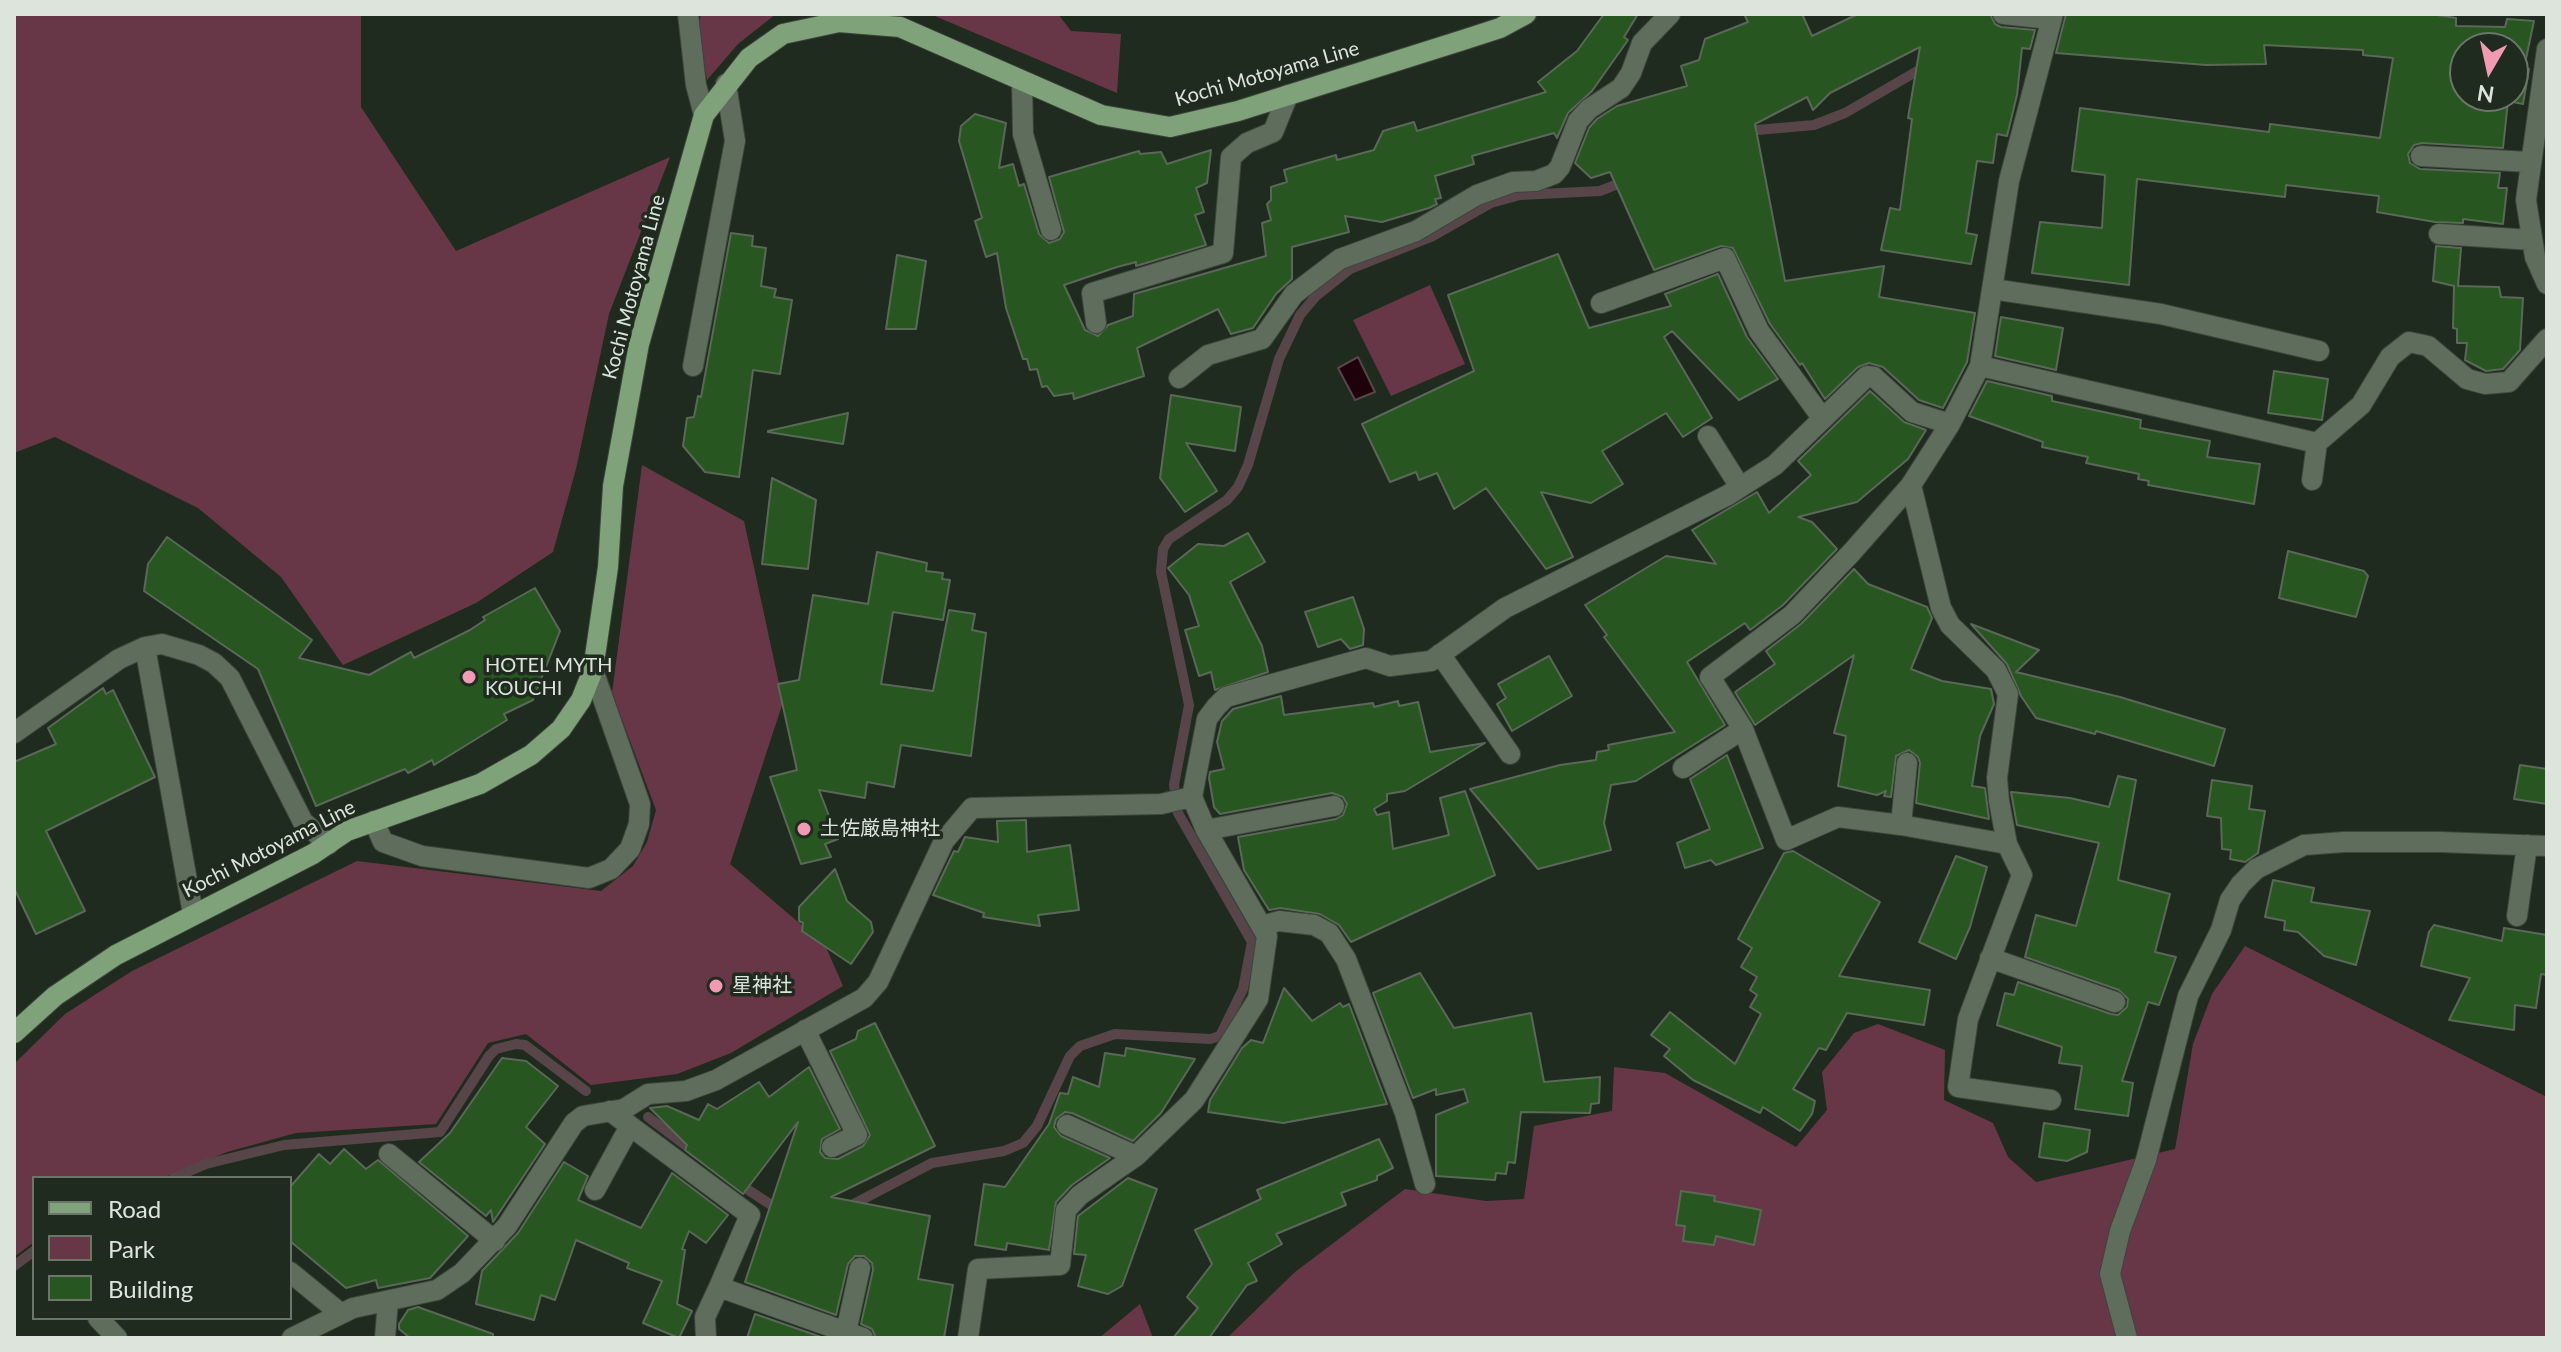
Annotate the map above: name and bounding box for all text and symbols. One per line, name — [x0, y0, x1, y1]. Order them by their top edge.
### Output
north arrow — [2449, 32, 2529, 112]
street label: Kochi Motoyama Line — [1172, 36, 1362, 112]
text: N — [2475, 80, 2496, 109]
street label: Kochi Motoyama Line — [598, 192, 670, 382]
place label: HOTEL MYTH KOUCHI — [485, 654, 613, 701]
marker: HOTEL MYTH KOUCHI — [460, 668, 478, 686]
street label: Kochi Motoyama Line — [179, 795, 359, 903]
place label: 土佐厳島神社 — [820, 817, 940, 841]
marker: 土佐厳島神社 — [795, 820, 813, 838]
place label: 星神社 — [732, 974, 792, 998]
marker: 星神社 — [707, 977, 725, 995]
legend — [32, 1176, 292, 1320]
text: Road — [108, 1194, 161, 1223]
text: Park — [108, 1234, 155, 1263]
text: Building — [108, 1274, 193, 1303]

